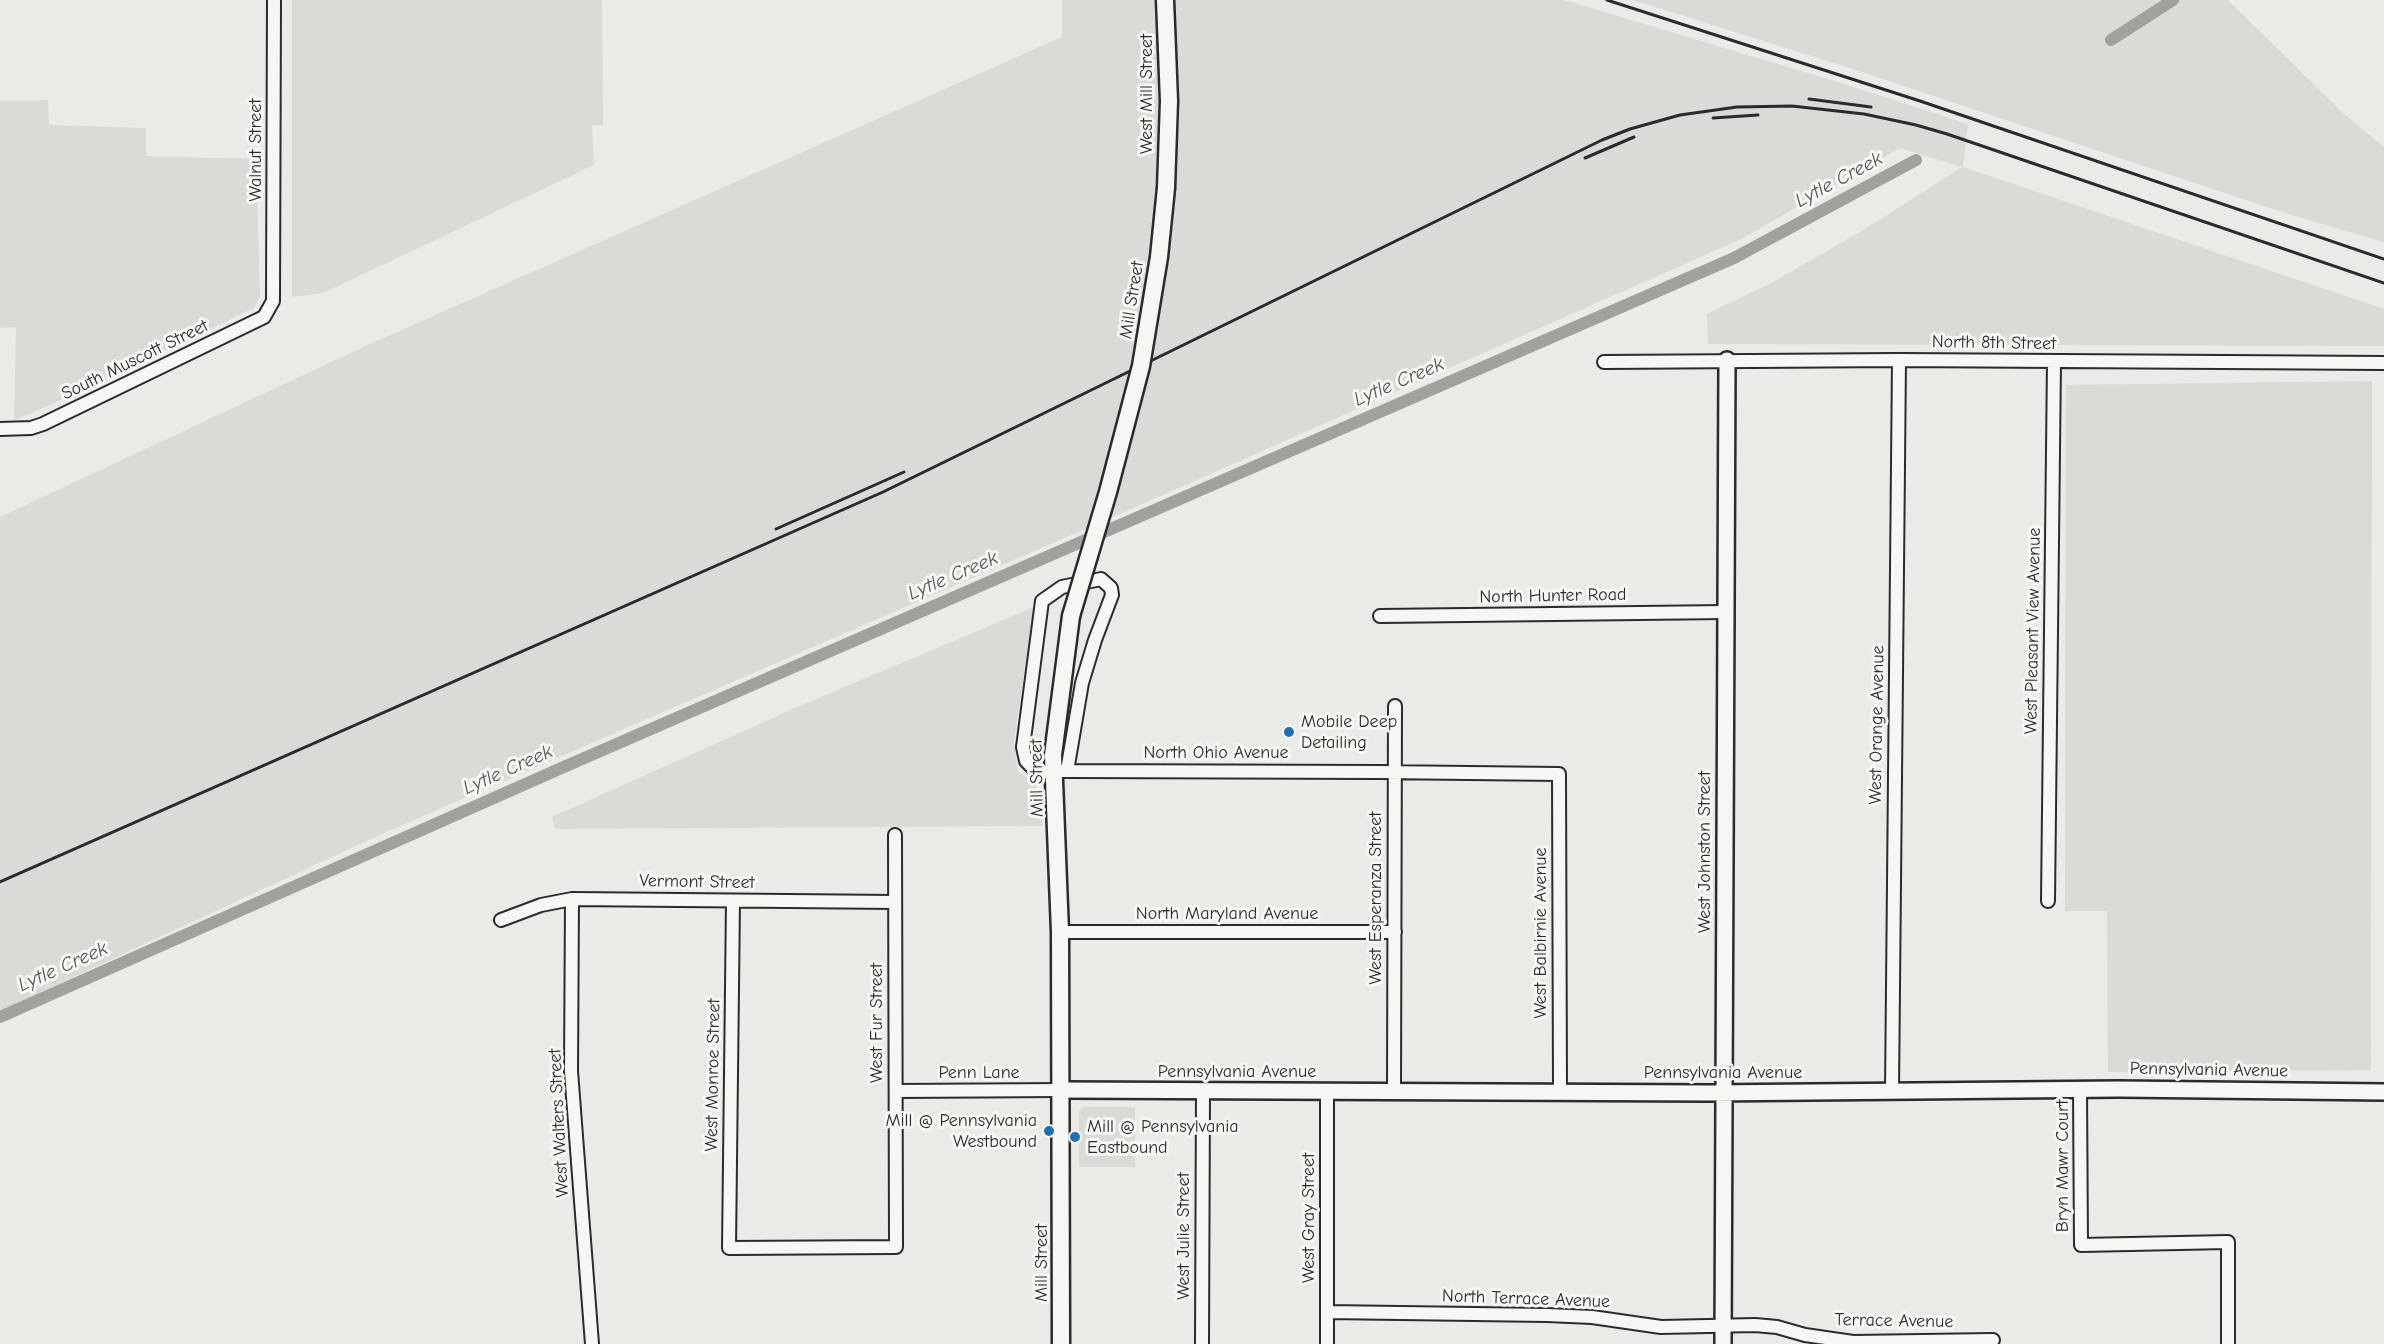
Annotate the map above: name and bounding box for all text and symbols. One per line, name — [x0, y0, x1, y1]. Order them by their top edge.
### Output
street label: West Mill Street — [1136, 34, 1158, 154]
street label: Walnut Street — [245, 99, 267, 201]
water label: Lytle Creek — [1791, 147, 1887, 213]
street label: Mill Street — [1115, 260, 1149, 340]
street label: South Muscott Street — [58, 315, 212, 405]
street label: North 8th Street — [1932, 331, 2056, 355]
water label: Lytle Creek — [1350, 352, 1448, 412]
street label: West Pleasant View Avenue — [2020, 528, 2046, 734]
water label: Lytle Creek — [904, 546, 1002, 606]
street label: North Hunter Road — [1479, 584, 1627, 608]
street label: West Orange Avenue — [1865, 645, 1889, 805]
place label: Mobile Deep Detailing — [1301, 711, 1397, 754]
marker: Mobile Deep Detailing — [1282, 725, 1296, 739]
street label: Mill Street — [1026, 739, 1048, 817]
water label: Lytle Creek — [459, 740, 557, 800]
street label: North Ohio Avenue — [1144, 742, 1288, 764]
street label: West Johnston Street — [1694, 771, 1716, 933]
street label: West Esperanza Street — [1365, 812, 1387, 984]
street label: West Balbirnie Avenue — [1530, 847, 1552, 1019]
street label: Vermont Street — [639, 870, 755, 894]
street label: North Maryland Avenue — [1136, 903, 1318, 925]
water label: Lytle Creek — [14, 937, 112, 997]
street label: West Fur Street — [866, 963, 888, 1083]
street label: West Monroe Street — [701, 998, 725, 1152]
street label: West Walters Street — [544, 1048, 574, 1198]
street label: Pennsylvania Avenue — [2130, 1058, 2288, 1082]
street label: Pennsylvania Avenue — [1158, 1061, 1316, 1083]
street label: Penn Lane — [938, 1062, 1020, 1084]
street label: Pennsylvania Avenue — [1644, 1062, 1802, 1084]
street label: Bryn Mawr Court — [2052, 1100, 2074, 1232]
place label: Mill @ Pennsylvania Westbound — [885, 1110, 1037, 1152]
place label: Mill @ Pennsylvania Eastbound — [1087, 1116, 1239, 1158]
marker: Mill @ Pennsylvania Westbound — [1042, 1124, 1056, 1138]
marker: Mill @ Pennsylvania Eastbound — [1068, 1130, 1082, 1144]
street label: West Gray Street — [1298, 1153, 1320, 1283]
street label: West Julie Street — [1173, 1172, 1195, 1300]
street label: Mill Street — [1031, 1224, 1053, 1302]
street label: North Terrace Avenue — [1442, 1285, 1610, 1313]
street label: Terrace Avenue — [1834, 1309, 1954, 1333]

